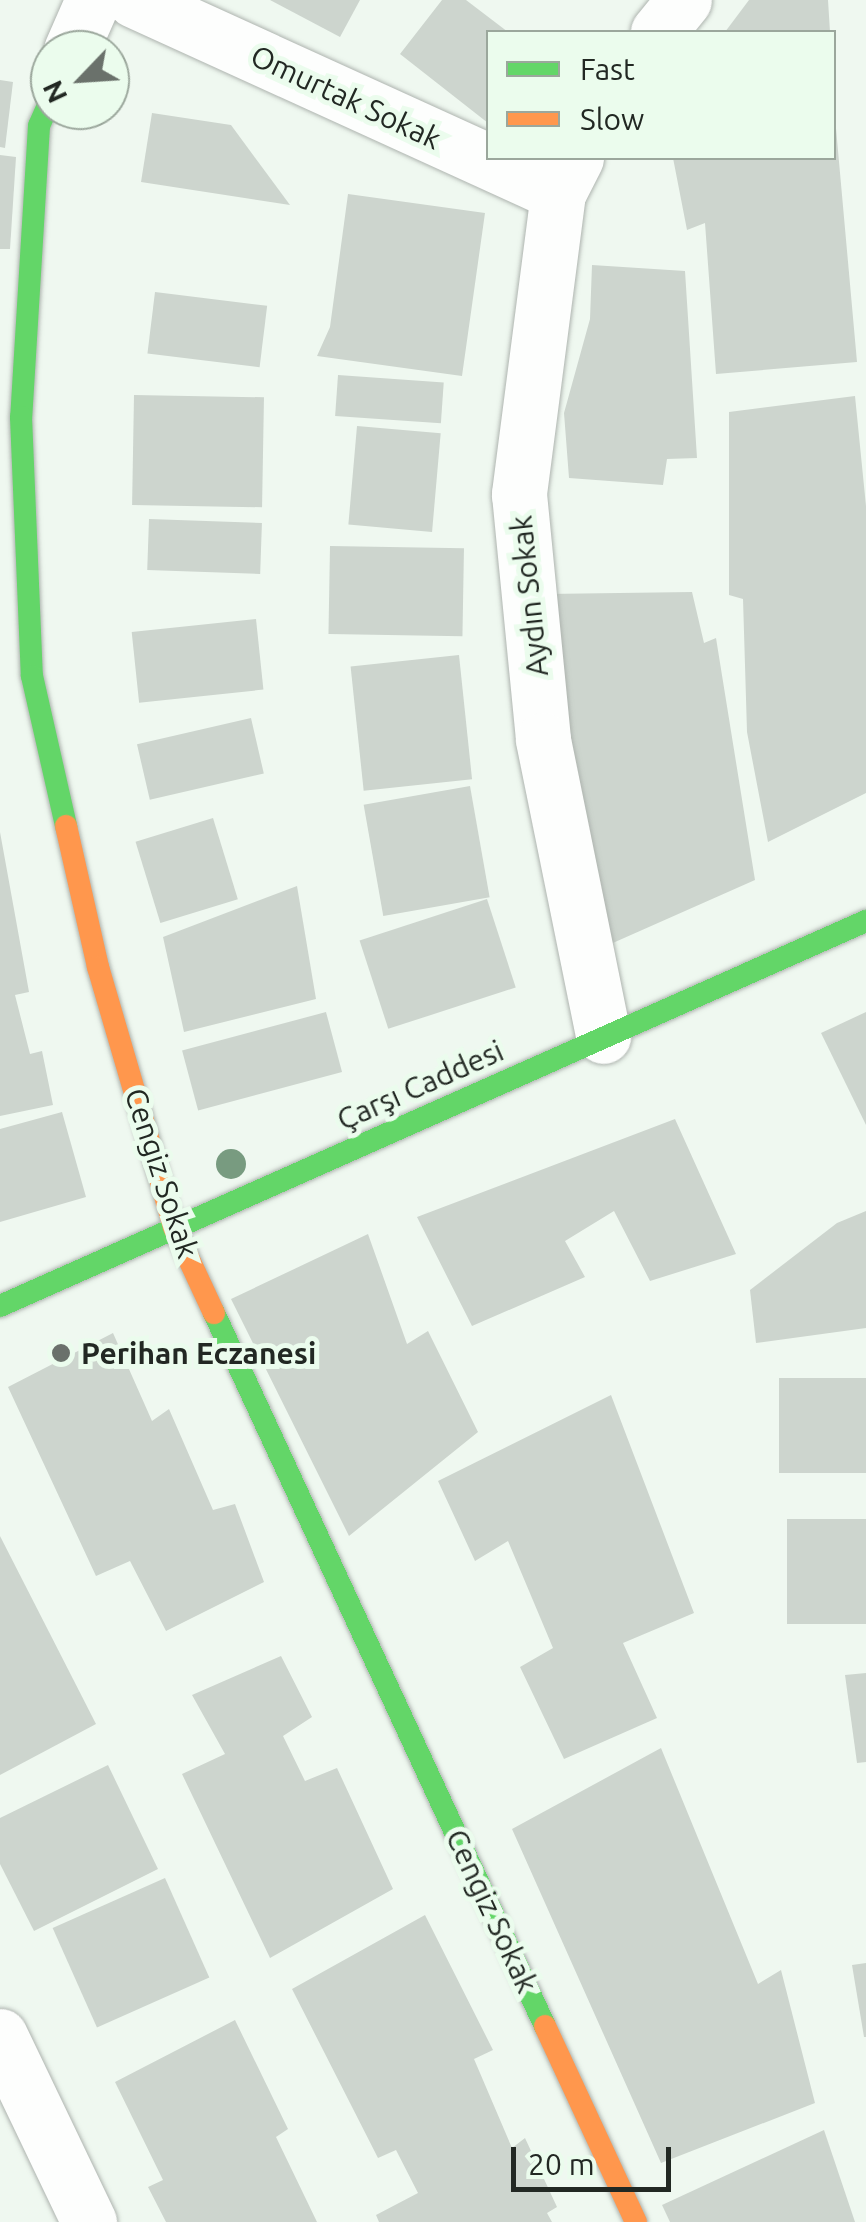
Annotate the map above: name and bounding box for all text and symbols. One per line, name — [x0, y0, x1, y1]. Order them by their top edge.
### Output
north arrow — [30, 30, 130, 130]
legend — [486, 30, 836, 160]
street label: Omurtak Sokak — [245, 37, 447, 157]
text: Fast — [580, 52, 635, 86]
text: N — [36, 76, 73, 108]
text: Slow — [580, 102, 644, 136]
street label: Aydın Sokak — [503, 514, 555, 678]
street label: Çarşı Caddesi — [331, 1032, 509, 1138]
street label: Cengiz Sokak — [118, 1084, 206, 1262]
place label: Perihan Eczanesi — [81, 1335, 316, 1371]
marker: Perihan Eczanesi — [50, 1342, 72, 1364]
street label: Cengiz Sokak — [438, 1824, 546, 1998]
scale bar — [516, 2127, 676, 2189]
text: 20 m — [528, 2147, 595, 2181]

